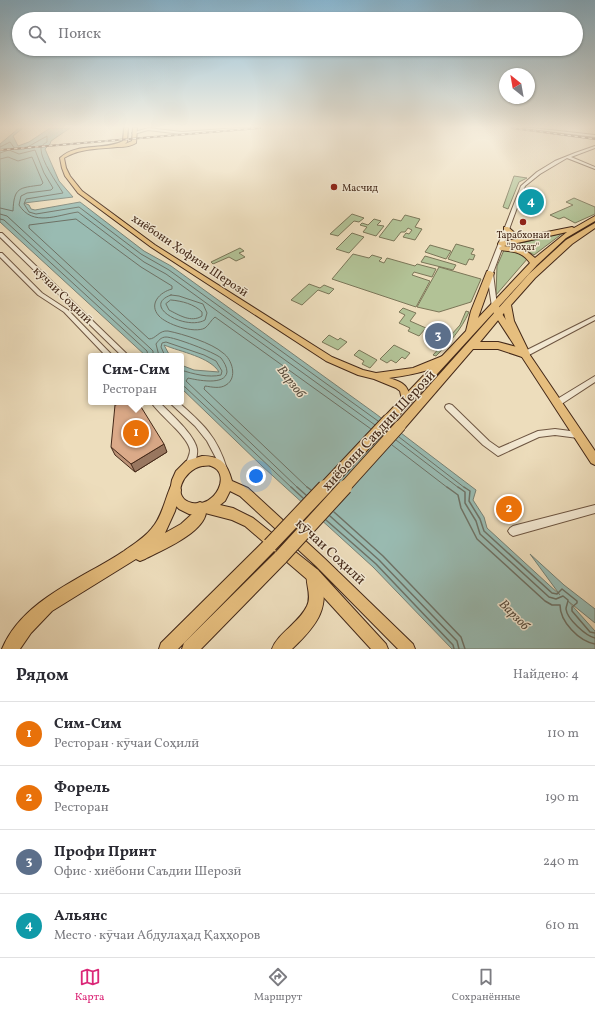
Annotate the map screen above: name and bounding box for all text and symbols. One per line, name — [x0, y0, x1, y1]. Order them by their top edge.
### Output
search box — [12, 12, 583, 56]
icon: search — [26, 23, 48, 45]
text: Поиск — [58, 24, 101, 45]
north arrow — [499, 68, 535, 104]
place label: Масчид — [342, 181, 378, 195]
marker: Масчид — [329, 182, 339, 192]
pin: 4 — [518, 187, 544, 217]
street label: хиёбони Ҳофизи Шерозӣ — [128, 211, 251, 301]
marker: Тарабхонаи "Роҳат" — [518, 217, 528, 227]
place label: Тарабхонаи "Роҳат" — [496, 228, 550, 254]
street label: кӯчаи Соҳилӣ — [29, 263, 95, 328]
pin: 3 — [425, 321, 451, 351]
popup — [88, 353, 184, 405]
text: Сим-Сим — [102, 360, 170, 381]
water label: Варзоб — [272, 362, 310, 403]
street label: хиёбони Саъдии Шерозӣ — [318, 366, 440, 496]
text: Ресторан — [102, 381, 157, 399]
pin: 1 — [123, 418, 149, 448]
your location — [246, 466, 266, 486]
pin: 2 — [496, 494, 522, 524]
street label: кӯчаи Соҳилӣ — [291, 515, 369, 590]
water label: Варзоб — [494, 596, 534, 636]
text: Рядом — [16, 664, 69, 687]
text: Найдено: 4 — [513, 666, 579, 684]
text: Сим-Сим — [54, 714, 121, 735]
text: 1 — [26, 725, 32, 743]
text: 110 m — [547, 725, 579, 743]
text: Ресторан · кӯчаи Соҳилӣ — [54, 735, 199, 753]
text: Форель — [54, 778, 110, 799]
text: 2 — [26, 789, 32, 807]
text: 190 m — [545, 789, 579, 807]
text: Ресторан — [54, 799, 109, 817]
text: Профи Принт — [54, 842, 157, 863]
text: 3 — [26, 853, 32, 871]
text: 240 m — [543, 853, 579, 871]
text: Офис · хиёбони Саъдии Шерозӣ — [54, 863, 242, 881]
text: Альянс — [54, 906, 107, 927]
text: 4 — [25, 917, 33, 935]
text: 610 m — [545, 917, 579, 935]
text: Место · кӯчаи Абдулаҳад Қаҳҳоров — [54, 927, 260, 945]
tab: Карта — [75, 966, 105, 1005]
tab: Маршрут — [254, 966, 302, 1005]
tab: Сохранённые — [452, 966, 520, 1005]

